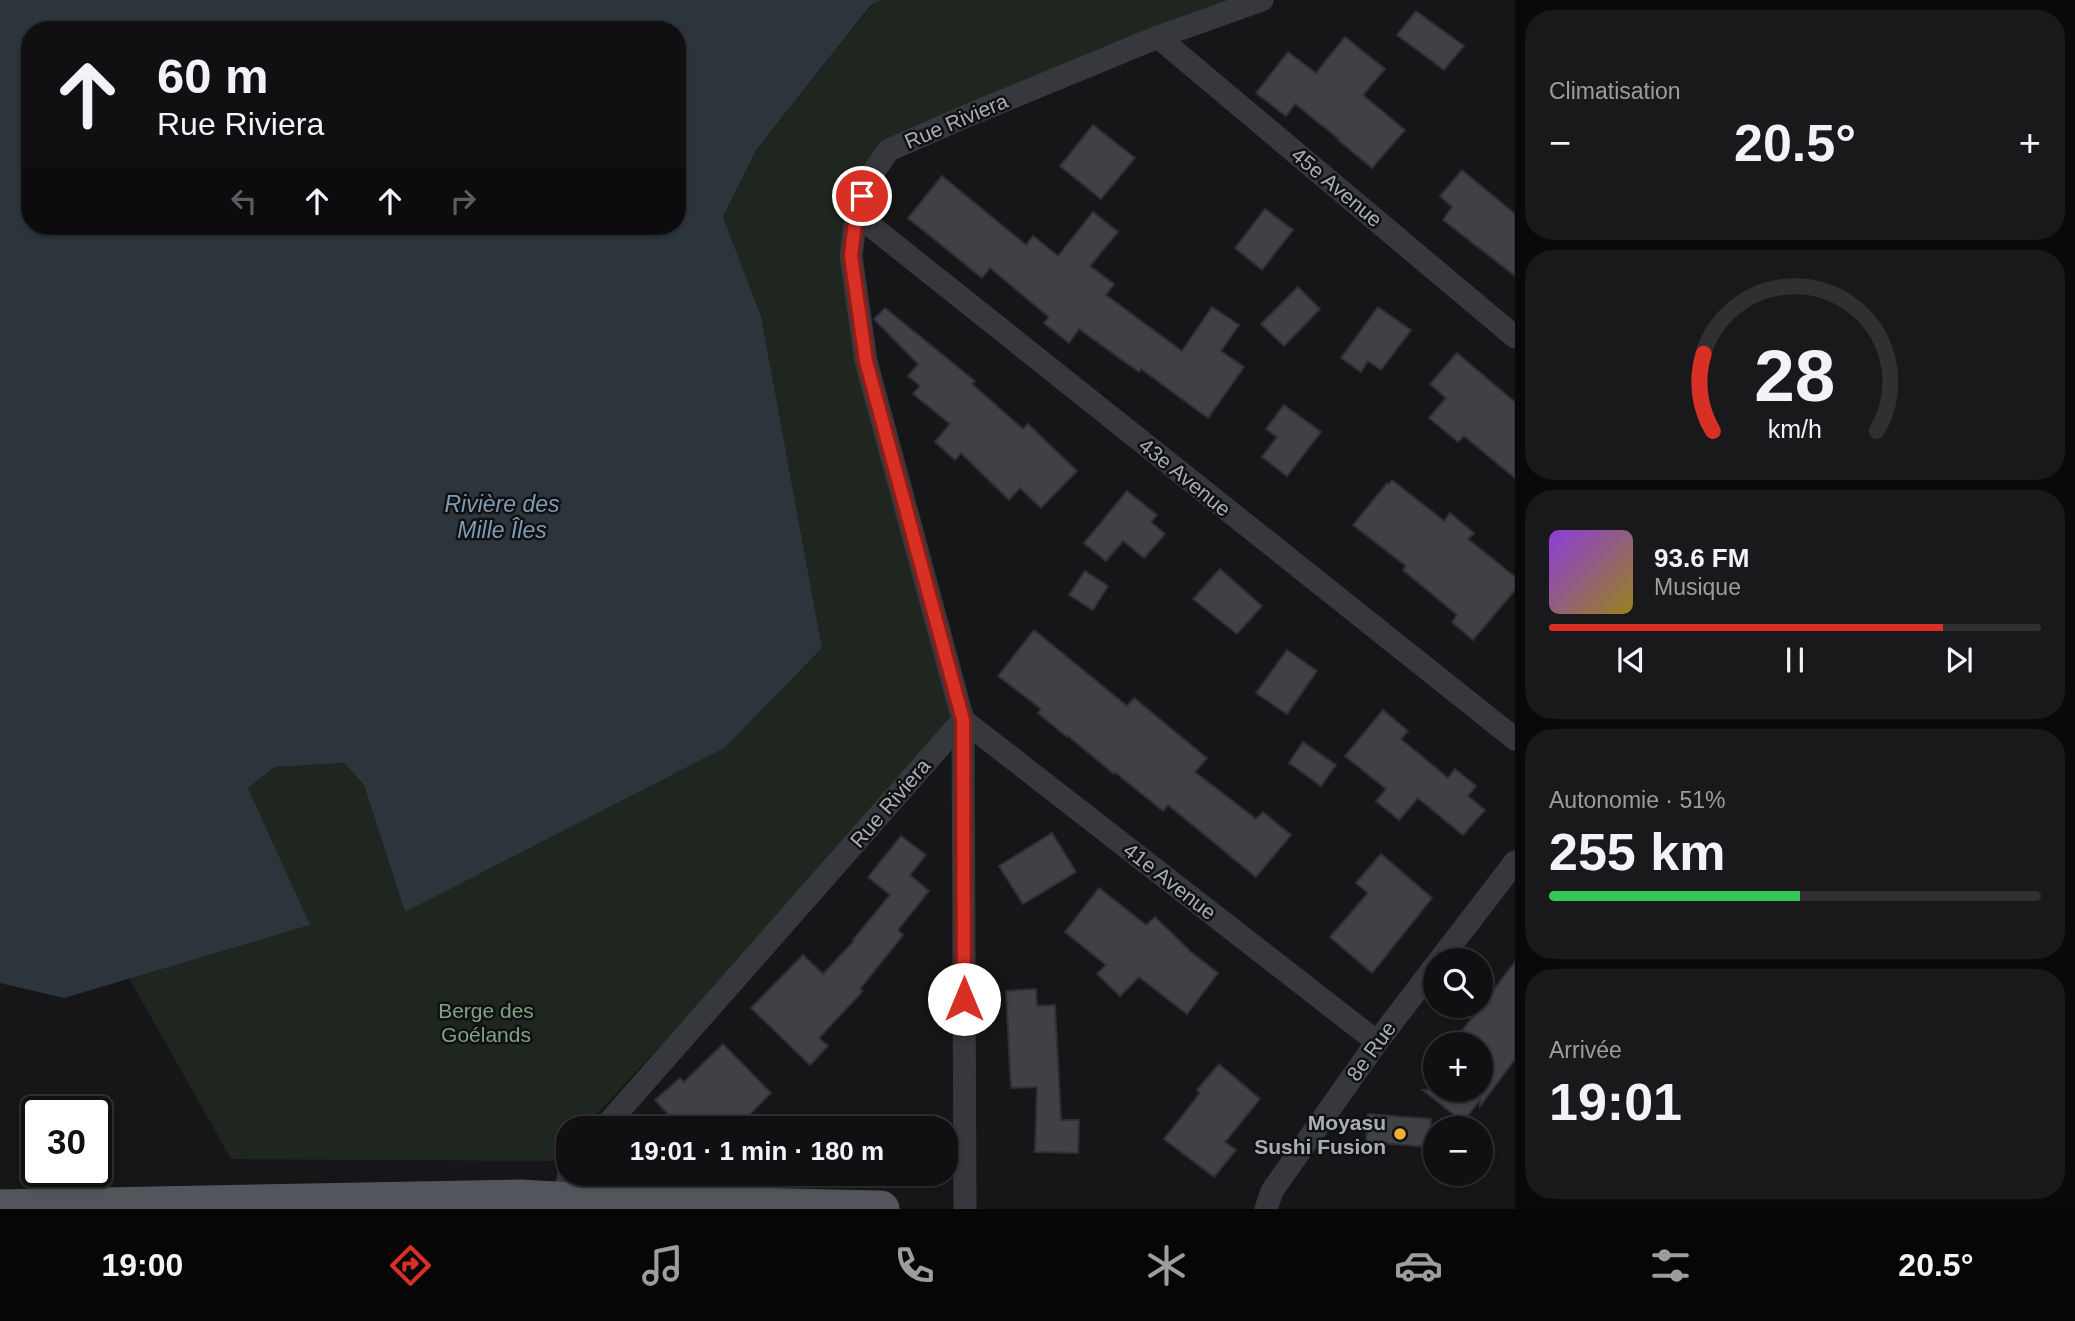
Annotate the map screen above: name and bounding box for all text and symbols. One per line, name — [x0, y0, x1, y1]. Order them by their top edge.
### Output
icon: ahead — [42, 49, 133, 140]
text: 60 m — [157, 49, 269, 103]
text: Climatisation — [1549, 78, 1681, 104]
street label: Rue Riviera — [901, 89, 1011, 153]
text: Rue Riviera — [157, 106, 324, 142]
text: 20.5° — [1734, 114, 1856, 172]
text: − — [1549, 122, 1571, 164]
text: + — [2019, 122, 2041, 164]
street label: 45e Avenue — [1287, 143, 1387, 231]
pin — [832, 166, 892, 226]
icon: arrive — [843, 177, 881, 215]
icon: left — [225, 182, 263, 220]
icon: ahead — [298, 182, 336, 220]
icon: ahead — [371, 182, 409, 220]
icon: right — [444, 182, 482, 220]
text: 28 — [1755, 335, 1835, 416]
text: km/h — [1768, 414, 1822, 442]
street label: 43e Avenue — [1135, 433, 1235, 521]
water label: Rivière des Mille Îles — [444, 491, 560, 543]
text: 93.6 FM — [1654, 543, 1749, 573]
text: Musique — [1654, 574, 1741, 600]
icon: previous — [1612, 641, 1650, 679]
icon: pause — [1776, 641, 1814, 679]
icon: next — [1940, 641, 1978, 679]
street label: Rue Riviera — [845, 754, 935, 852]
text: Autonomie · 51% — [1549, 787, 1725, 813]
text: 255 km — [1549, 823, 1725, 881]
street label: 41e Avenue — [1119, 838, 1221, 924]
map controls — [1423, 948, 1493, 1186]
button: search — [1423, 948, 1493, 1018]
position arrow — [927, 962, 1001, 1036]
park label: Berge des Goélands — [438, 999, 534, 1046]
street label: 8e Rue — [1342, 1017, 1400, 1085]
button: + — [1423, 1032, 1493, 1102]
text: Arrivée — [1549, 1037, 1622, 1063]
text: 19:01 — [1549, 1073, 1682, 1131]
speed limit sign: 30 — [21, 1096, 112, 1187]
place label: Moyasu Sushi Fusion — [1254, 1111, 1386, 1158]
button: − — [1423, 1116, 1493, 1186]
marker: Moyasu Sushi Fusion — [1392, 1126, 1408, 1142]
text: 19:01 · 1 min · 180 m — [630, 1136, 884, 1166]
icon: directions — [386, 1241, 435, 1290]
icon: music — [638, 1241, 687, 1290]
icon: phone — [890, 1241, 939, 1290]
icon: climate — [1142, 1241, 1191, 1290]
icon: car — [1394, 1241, 1443, 1290]
icon: filters — [1646, 1241, 1695, 1290]
text: 19:00 — [102, 1247, 183, 1283]
text: 20.5° — [1898, 1247, 1973, 1283]

